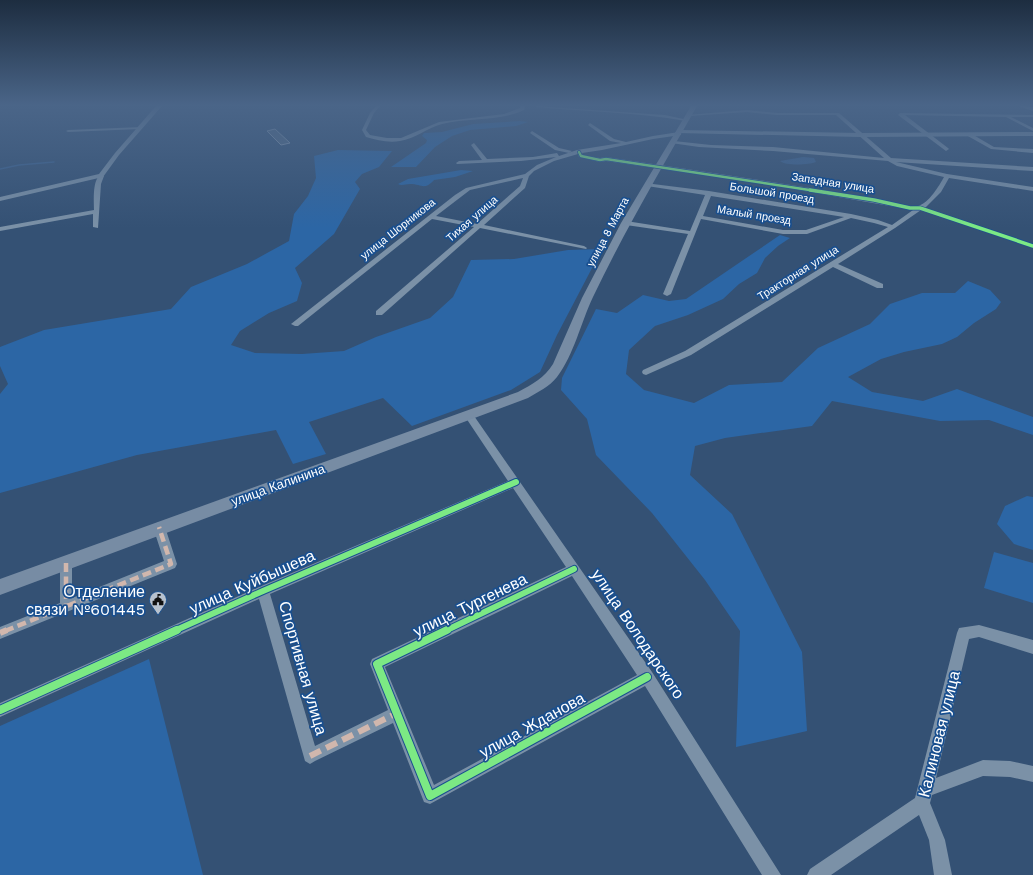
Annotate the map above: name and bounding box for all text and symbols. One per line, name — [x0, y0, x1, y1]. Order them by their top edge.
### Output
street label: Западная улица — [791, 170, 876, 196]
street label: Большой проезд — [729, 180, 816, 206]
street label: Тихая улица — [444, 193, 501, 245]
street label: улица 8 Марта — [584, 194, 632, 269]
street label: улица Шорникова — [358, 195, 439, 262]
street label: Малый проезд — [716, 203, 793, 227]
street label: Тракторная улица — [755, 242, 841, 303]
street label: улица Калинина — [229, 461, 328, 509]
street label: улица Куйбышева — [186, 546, 318, 618]
street label: улица Володарского — [588, 566, 689, 703]
street label: улица Тургенева — [410, 569, 530, 641]
place label: Отделение связи №601445 — [26, 582, 145, 619]
public building icon: Отделение связи №601445 — [148, 590, 168, 615]
street label: Спортивная улица — [275, 599, 331, 737]
street label: Калиновая улица — [914, 669, 964, 799]
street label: улица Жданова — [476, 688, 588, 762]

